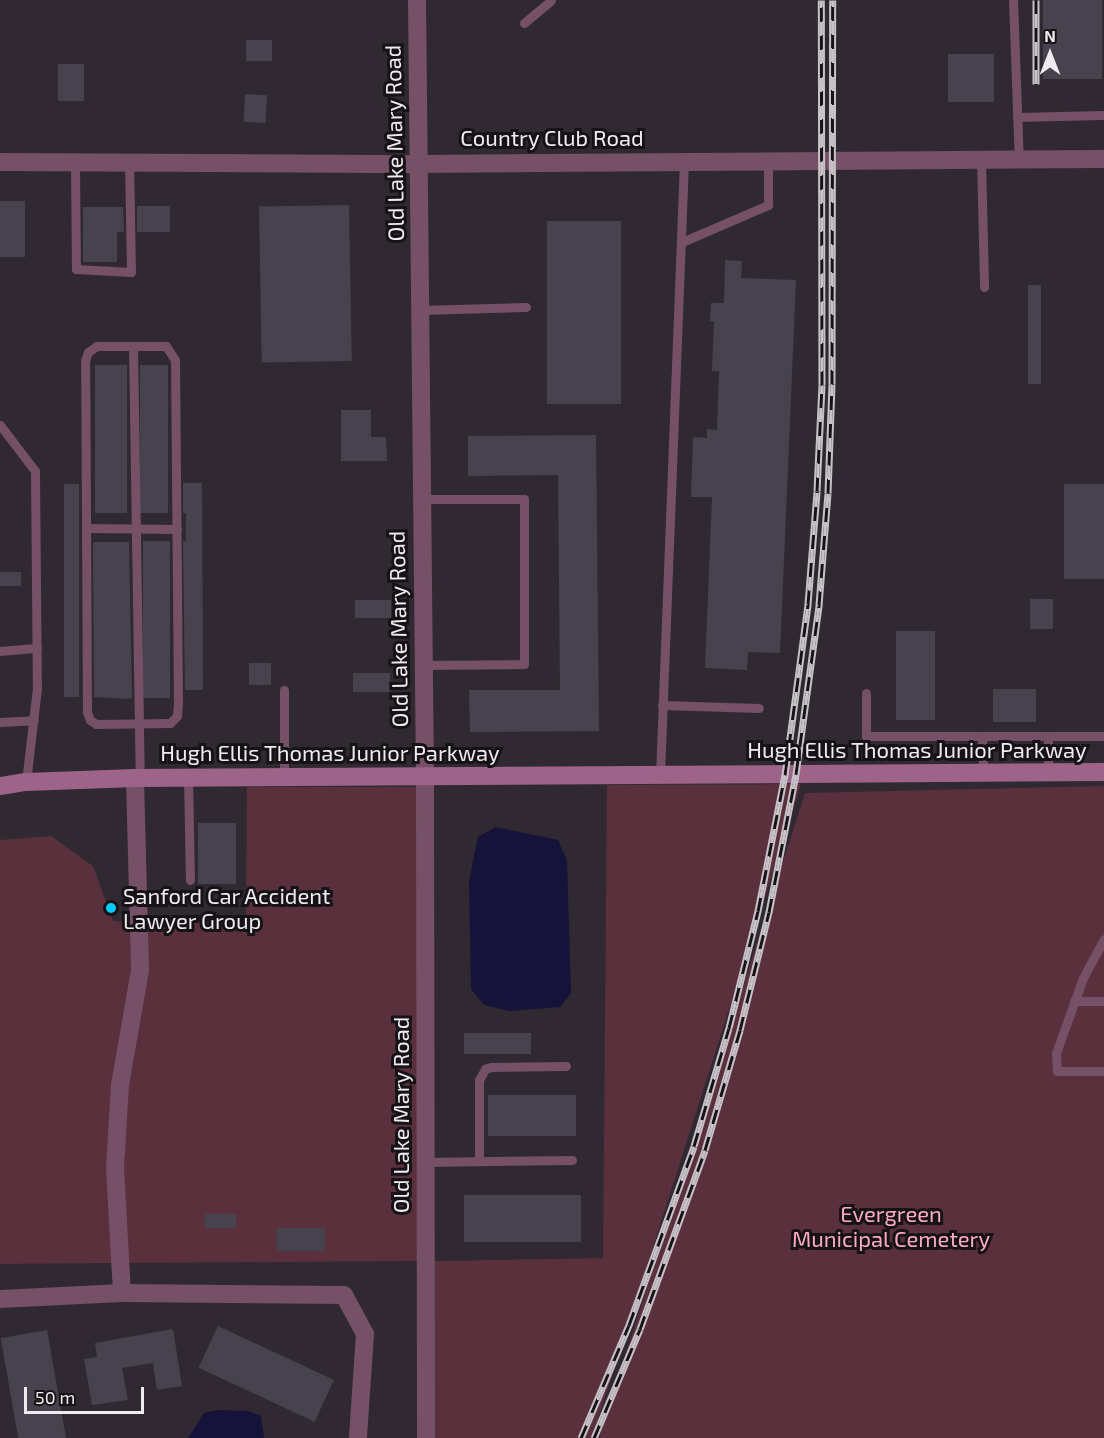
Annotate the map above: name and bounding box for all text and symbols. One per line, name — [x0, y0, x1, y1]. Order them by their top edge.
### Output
north arrow — [1020, 24, 1080, 84]
text: N — [1044, 26, 1056, 45]
street label: Old Lake Mary Road — [379, 44, 409, 242]
street label: Country Club Road — [460, 125, 644, 151]
street label: Old Lake Mary Road — [383, 530, 413, 728]
street label: Hugh Ellis Thomas Junior Parkway — [747, 737, 1087, 763]
street label: Hugh Ellis Thomas Junior Parkway — [160, 740, 500, 766]
place label: Sanford Car Accident Lawyer Group — [123, 882, 331, 933]
marker: Sanford Car Accident Lawyer Group — [104, 901, 118, 915]
street label: Old Lake Mary Road — [388, 1016, 414, 1214]
park label: Evergreen Municipal Cemetery — [792, 1200, 990, 1252]
scale bar — [27, 1375, 147, 1413]
text: 50 m — [35, 1386, 75, 1408]

